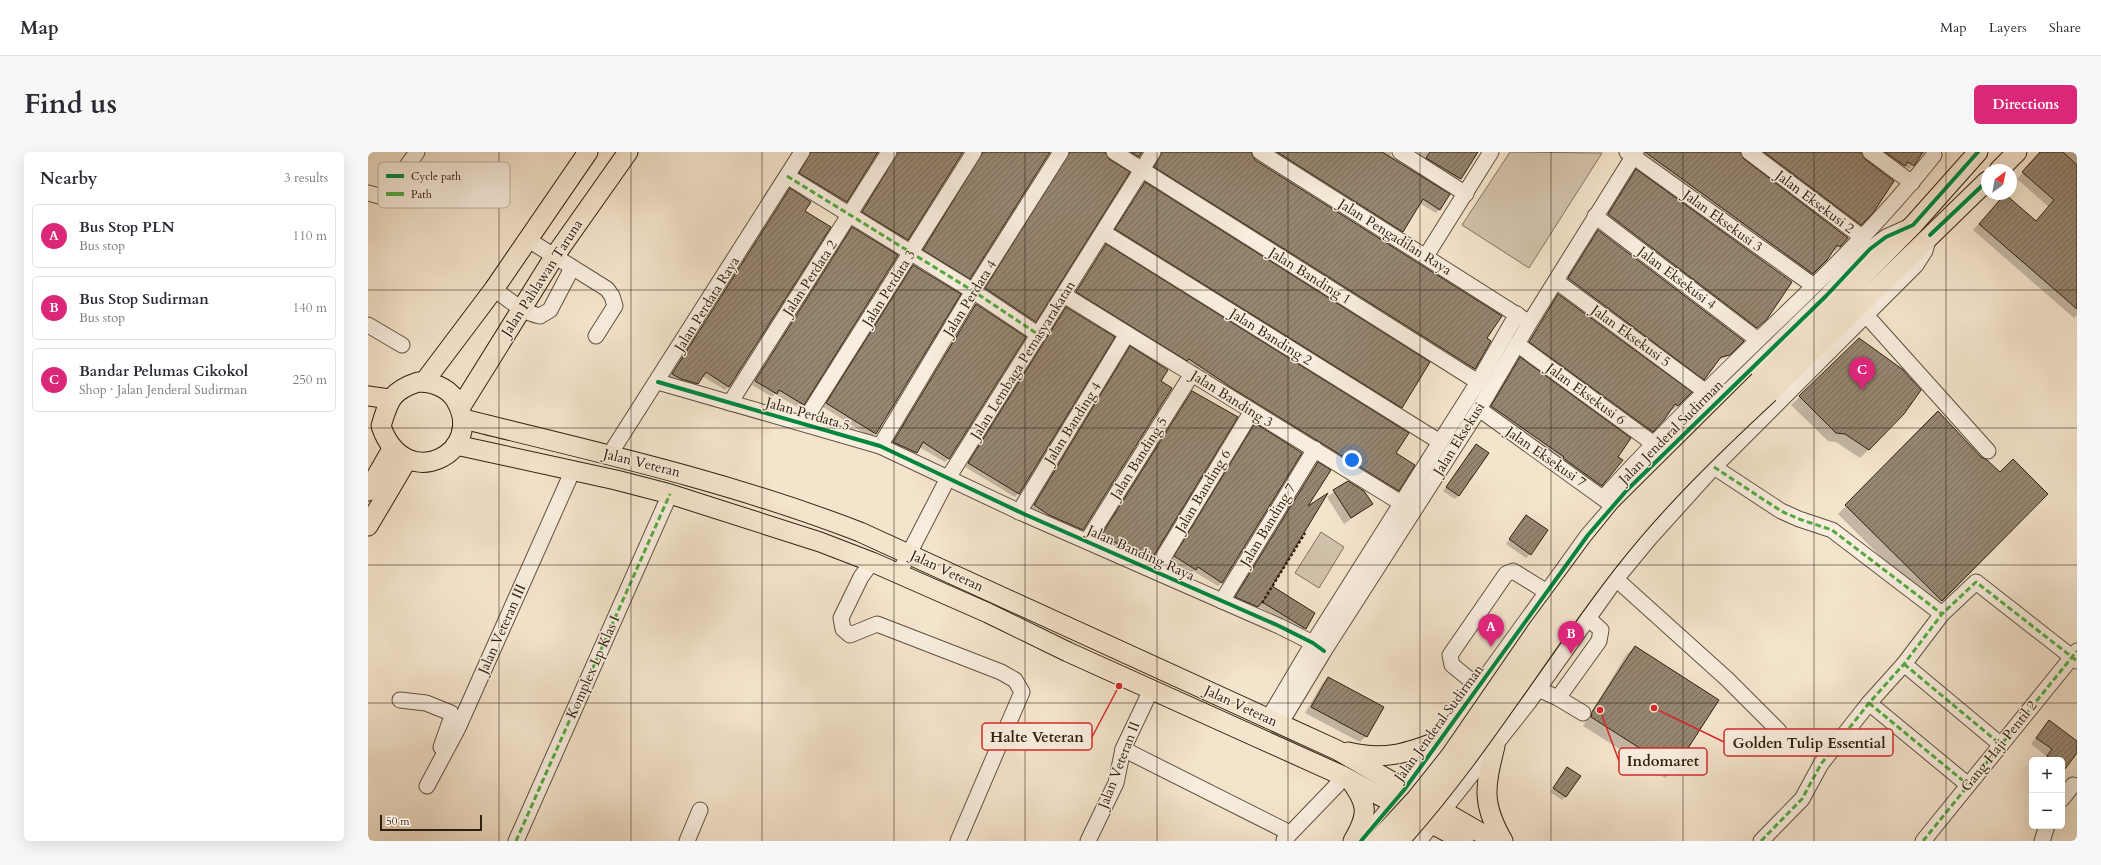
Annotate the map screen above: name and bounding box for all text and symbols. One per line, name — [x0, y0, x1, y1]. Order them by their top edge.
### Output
text: Map — [20, 15, 59, 41]
text: Map — [1940, 18, 1967, 37]
text: Layers — [1989, 18, 2027, 37]
text: Share — [2049, 18, 2081, 37]
text: Find us — [24, 85, 117, 123]
button: Directions — [1974, 85, 2077, 124]
legend — [378, 162, 510, 208]
north arrow — [1981, 164, 2017, 200]
street label: Jalan Eksekusi 2 — [1770, 165, 1858, 238]
text: Nearby — [40, 167, 97, 190]
text: 3 results — [284, 169, 328, 187]
text: Cycle path — [411, 169, 461, 184]
street label: Jalan Eksekusi 3 — [1678, 185, 1767, 256]
text: Path — [411, 187, 432, 202]
street label: Jalan Pengadilan Raya — [1333, 193, 1455, 280]
street label: Jalan Pahlawan Taruna — [496, 216, 587, 342]
text: Bus Stop PLN — [79, 217, 174, 237]
text: A — [49, 227, 59, 245]
text: 110 m — [293, 227, 327, 245]
street label: Jalan Perdata 2 — [777, 236, 842, 321]
text: Bus stop — [79, 237, 125, 255]
street label: Jalan Eksekusi 4 — [1632, 241, 1720, 314]
street label: Jalan Banding 1 — [1264, 242, 1355, 309]
street label: Jalan Perdata 3 — [857, 246, 920, 332]
street label: Jalan Perdata Raya — [669, 253, 744, 357]
street label: Jalan Perdata 4 — [938, 256, 1001, 342]
street label: Jalan Lembaga Pemasyarakatan — [965, 277, 1080, 445]
text: Bus Stop Sudirman — [79, 289, 209, 309]
text: B — [49, 299, 59, 317]
text: 140 m — [293, 299, 327, 317]
street label: Jalan Eksekusi 5 — [1586, 300, 1675, 371]
street label: Jalan Banding 2 — [1225, 303, 1316, 370]
text: Bus stop — [79, 309, 125, 327]
pin: C — [1849, 357, 1875, 390]
street label: Jalan Eksekusi 6 — [1541, 358, 1630, 429]
text: Bandar Pelumas Cikokol — [79, 361, 248, 381]
street label: Jalan Banding 3 — [1186, 365, 1277, 432]
text: C — [49, 371, 59, 389]
text: 250 m — [293, 371, 327, 389]
street label: Jalan Jenderal Sudirman — [1613, 376, 1727, 490]
street label: Jalan Banding 4 — [1039, 378, 1106, 469]
text: Shop · Jalan Jenderal Sudirman — [79, 381, 247, 399]
street label: Jalan Perdata 5 — [762, 392, 852, 435]
street label: Jalan Eksekusi — [1428, 399, 1489, 481]
street label: Jalan Banding 5 — [1105, 413, 1172, 504]
street label: Jalan Eksekusi 7 — [1500, 421, 1590, 492]
street label: Jalan Veteran — [600, 444, 682, 482]
street label: Jalan Banding 6 — [1170, 446, 1235, 538]
your location — [1342, 450, 1362, 470]
street label: Jalan Banding 7 — [1235, 480, 1300, 572]
street label: Jalan Banding Raya — [1082, 520, 1198, 585]
street label: Jalan Veteran — [906, 545, 987, 596]
street label: Jalan Veteran III — [473, 581, 530, 679]
street label: Komplex Lp Klas I — [562, 612, 624, 721]
pin: A — [1478, 614, 1504, 647]
pin: B — [1558, 621, 1584, 654]
street label: Jalan Jenderal Sudirman — [1389, 661, 1488, 787]
street label: Jalan Veteran — [1200, 680, 1281, 731]
street label: Gang Haji Pentil 2 — [1957, 697, 2041, 795]
street label: Jalan Veteran II — [1093, 718, 1144, 813]
callout: Halte Veteran — [982, 723, 1092, 750]
text: Halte Veteran — [990, 727, 1084, 747]
callout: Golden Tulip Essential — [1724, 729, 1893, 756]
text: Golden Tulip Essential — [1732, 733, 1886, 753]
callout: Indomaret — [1619, 748, 1707, 775]
text: Indomaret — [1627, 751, 1700, 771]
map controls — [2029, 757, 2065, 829]
button: + — [2029, 757, 2065, 793]
button: − — [2029, 793, 2065, 829]
scale bar — [380, 813, 482, 832]
text: 50 m — [386, 814, 410, 829]

